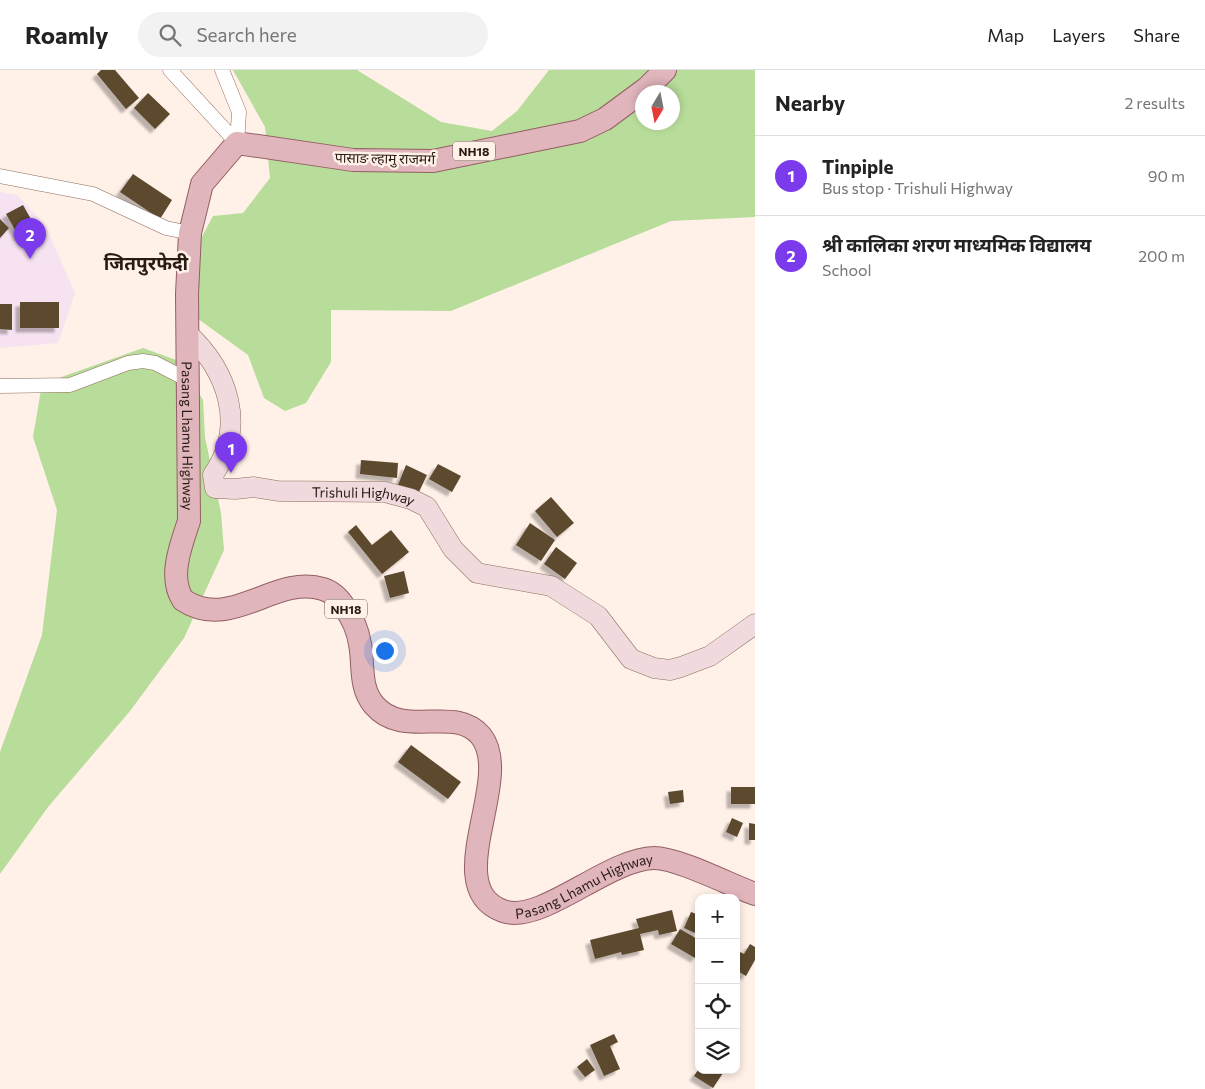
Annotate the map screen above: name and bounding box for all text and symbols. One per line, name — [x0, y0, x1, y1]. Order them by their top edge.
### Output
search box — [138, 12, 488, 57]
text: Roamly — [25, 20, 108, 49]
icon: search — [156, 21, 184, 49]
text: Search here — [196, 23, 297, 46]
text: Map — [987, 24, 1024, 46]
text: Layers — [1052, 24, 1105, 46]
text: Share — [1133, 24, 1180, 46]
north arrow — [635, 85, 680, 130]
text: Nearby — [775, 90, 845, 115]
text: 2 results — [1124, 93, 1185, 112]
road number: NH18 — [453, 142, 495, 160]
street label: पासाङ ल्हामु राजमर्ग — [335, 149, 436, 169]
text: Tinpiple — [822, 155, 894, 178]
text: 1 — [787, 166, 795, 185]
text: 90 m — [1148, 166, 1185, 185]
text: Bus stop · Trishuli Highway — [822, 178, 1013, 197]
pin: 2 — [14, 218, 46, 259]
text: श्री कालिका शरण माध्यमिक विद्यालय — [822, 233, 1091, 256]
text: 2 — [786, 246, 796, 265]
text: 200 m — [1138, 246, 1185, 265]
district label: जितपुरफेदी — [104, 251, 189, 276]
text: School — [822, 260, 872, 279]
street label: Pasang Lhamu Highway — [179, 361, 197, 511]
pin: 1 — [215, 432, 247, 473]
street label: Trishuli Highway — [312, 483, 418, 508]
road number: NH18 — [325, 600, 367, 618]
your location — [372, 638, 398, 664]
street label: Pasang Lhamu Highway — [514, 849, 654, 922]
map controls — [695, 894, 740, 1074]
button: + — [695, 894, 740, 939]
button: − — [695, 939, 740, 984]
button: locate — [695, 984, 740, 1029]
button: layers — [695, 1029, 740, 1074]

